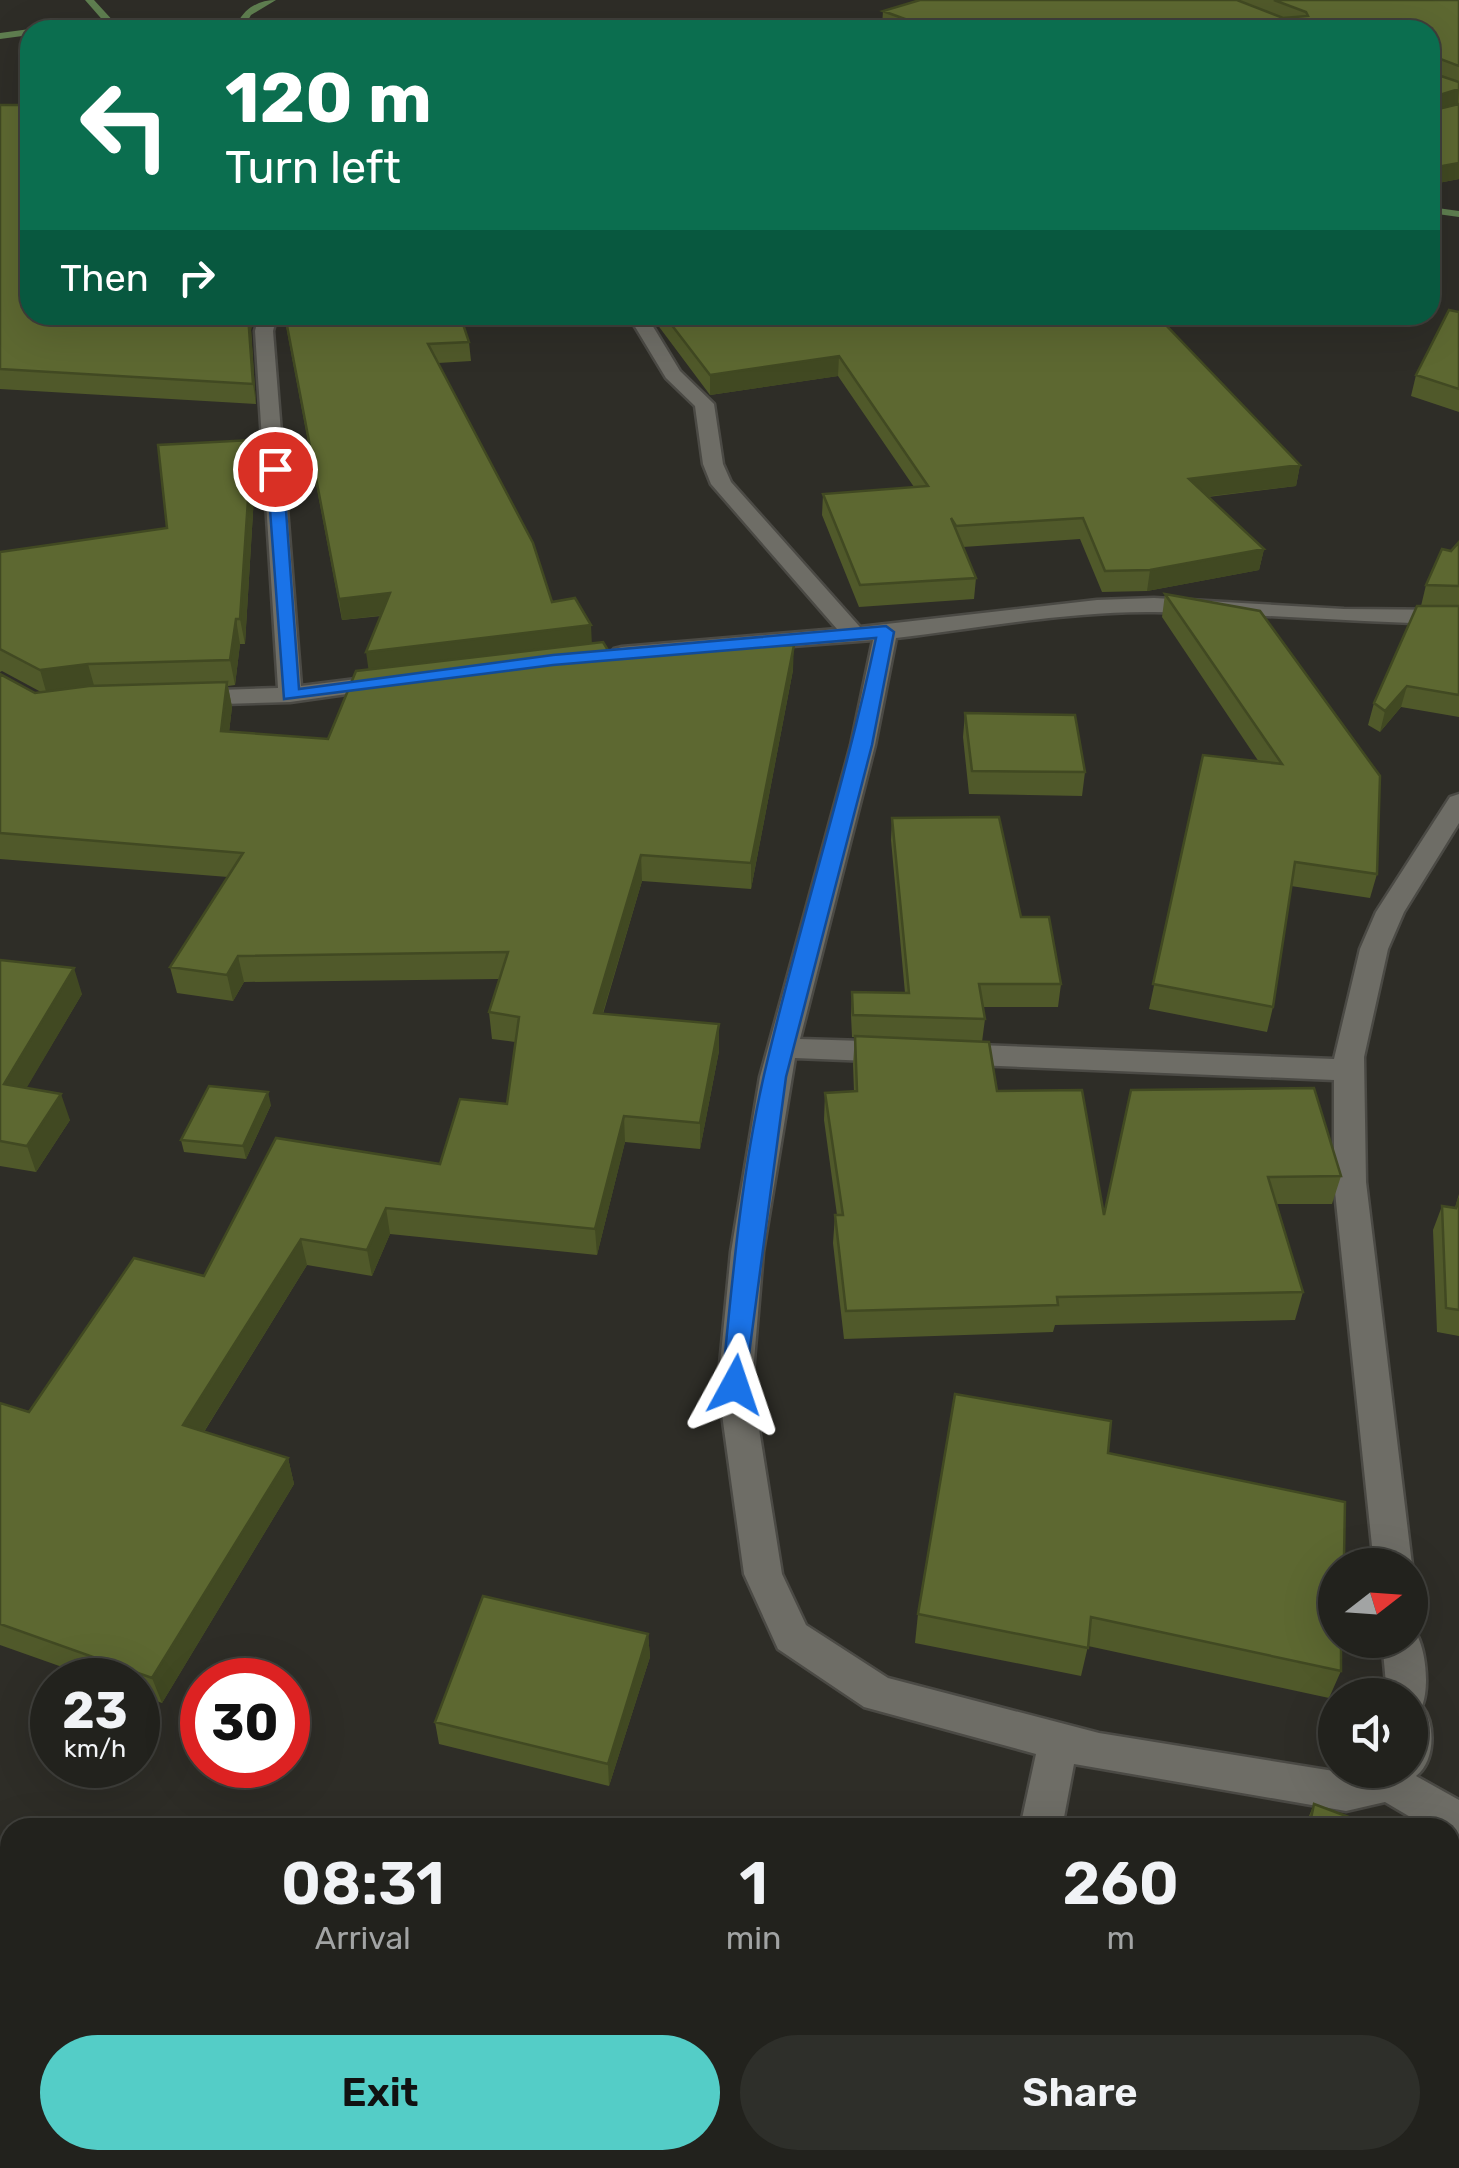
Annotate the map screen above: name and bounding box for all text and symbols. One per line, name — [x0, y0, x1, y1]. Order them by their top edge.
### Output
text: 120 m — [225, 57, 432, 140]
icon: left — [60, 60, 190, 190]
text: Turn left — [225, 141, 401, 194]
icon: right — [169, 250, 224, 305]
text: Then — [60, 255, 149, 301]
pin — [233, 427, 318, 512]
icon: arrive — [248, 442, 303, 497]
position arrow — [683, 1333, 787, 1437]
north arrow — [1318, 1548, 1428, 1658]
map controls — [1318, 1548, 1428, 1788]
speed limit sign: 30 — [180, 1658, 310, 1788]
button: sound — [1318, 1678, 1428, 1788]
text: 23 — [62, 1681, 128, 1741]
text: km/h — [64, 1734, 126, 1763]
text: 08:31 — [281, 1848, 445, 1919]
text: 1 — [739, 1848, 768, 1919]
text: 260 — [1062, 1848, 1179, 1919]
text: Arrival — [315, 1919, 411, 1957]
text: min — [726, 1919, 781, 1957]
text: m — [1106, 1919, 1135, 1957]
button: Exit — [40, 2035, 720, 2150]
button: Share — [740, 2035, 1420, 2150]

